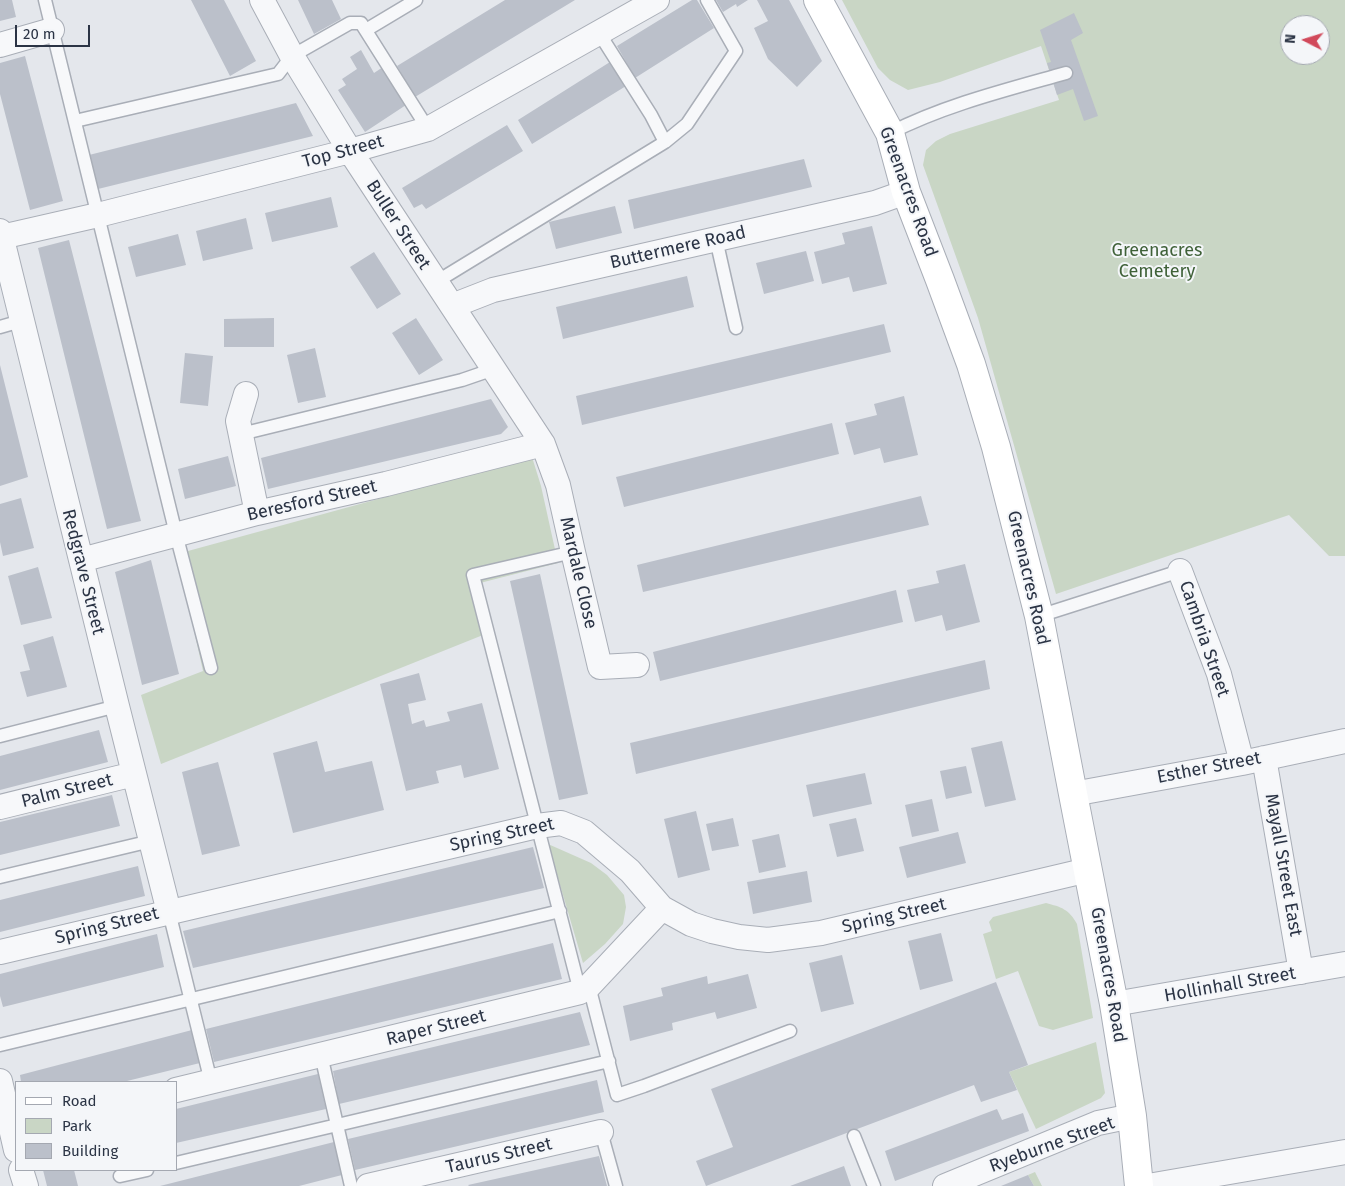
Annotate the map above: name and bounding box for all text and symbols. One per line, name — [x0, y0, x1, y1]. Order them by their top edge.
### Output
scale bar — [18, 15, 92, 47]
north arrow — [1280, 15, 1330, 65]
text: 20 m — [23, 25, 56, 43]
text: N — [1282, 33, 1299, 44]
street label: Greenacres Road — [874, 124, 942, 260]
street label: Top Street — [300, 131, 386, 173]
street label: Buller Street — [361, 176, 435, 274]
street label: Buttermere Road — [608, 222, 748, 274]
park label: Greenacres Cemetery — [1112, 240, 1202, 282]
street label: Beresford Street — [245, 476, 379, 526]
street label: Redgrave Street — [57, 507, 109, 637]
street label: Greenacres Road — [1002, 509, 1054, 647]
street label: Mardale Close — [555, 515, 601, 631]
street label: Cambria Street — [1174, 578, 1234, 700]
street label: Esther Street — [1155, 747, 1263, 789]
street label: Palm Street — [19, 769, 115, 813]
street label: Mayall Street East — [1260, 792, 1306, 938]
street label: Spring Street — [448, 813, 556, 857]
street label: Spring Street — [840, 894, 948, 938]
street label: Spring Street — [53, 903, 161, 949]
street label: Greenacres Road — [1085, 906, 1131, 1044]
street label: Hollinhall Street — [1163, 963, 1297, 1007]
street label: Raper Street — [384, 1005, 488, 1051]
legend — [15, 1081, 178, 1171]
text: Road — [62, 1092, 97, 1110]
street label: Ryeburne Street — [986, 1112, 1118, 1178]
text: Park — [62, 1117, 92, 1135]
street label: Taurus Street — [444, 1133, 554, 1179]
text: Building — [62, 1142, 118, 1160]

